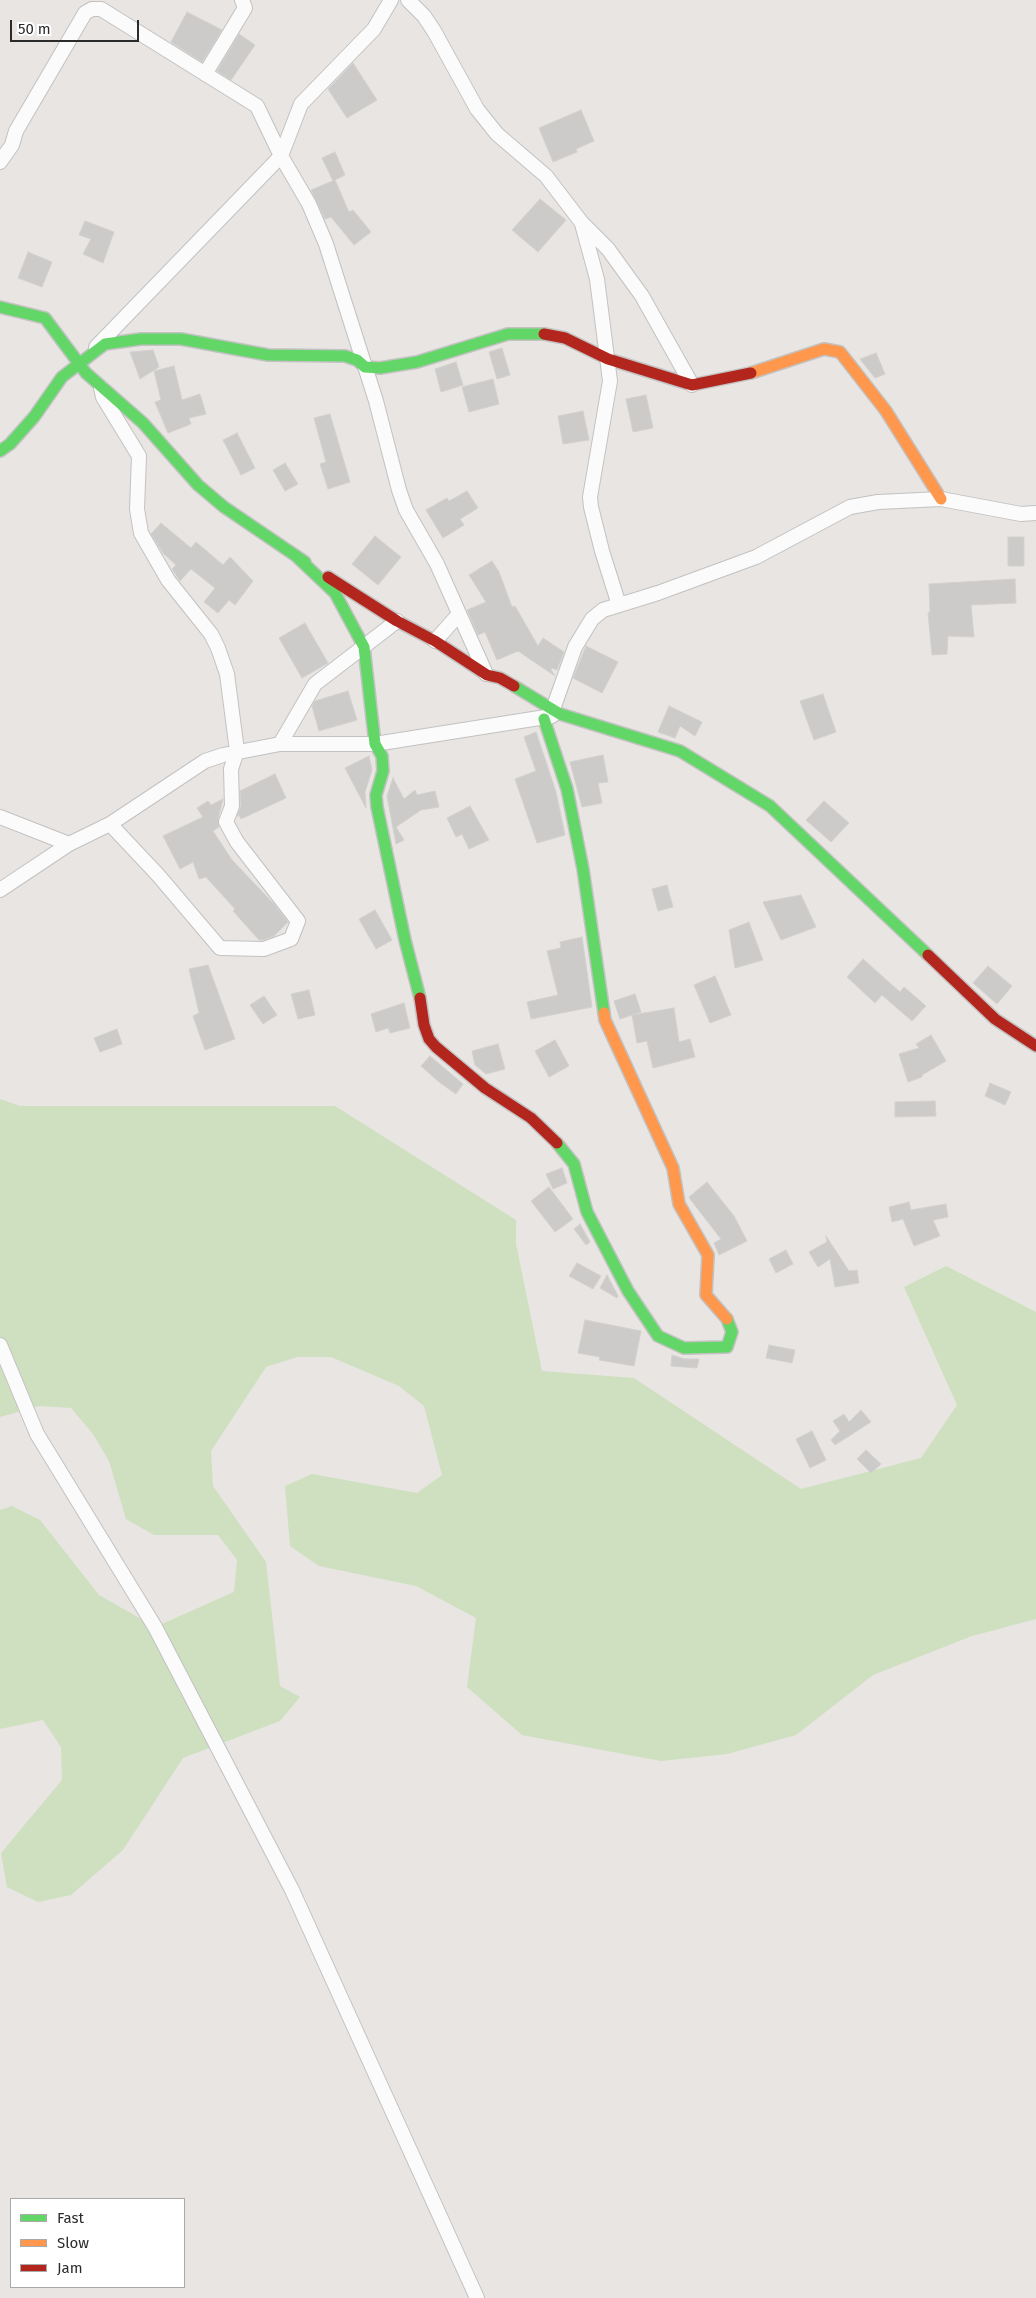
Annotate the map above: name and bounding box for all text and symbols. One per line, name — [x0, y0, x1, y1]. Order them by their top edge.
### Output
scale bar — [12, 10, 141, 42]
text: 50 m — [18, 20, 51, 38]
legend — [10, 2198, 185, 2288]
text: Fast — [57, 2209, 84, 2227]
text: Slow — [57, 2234, 89, 2252]
text: Jam — [57, 2259, 83, 2277]

